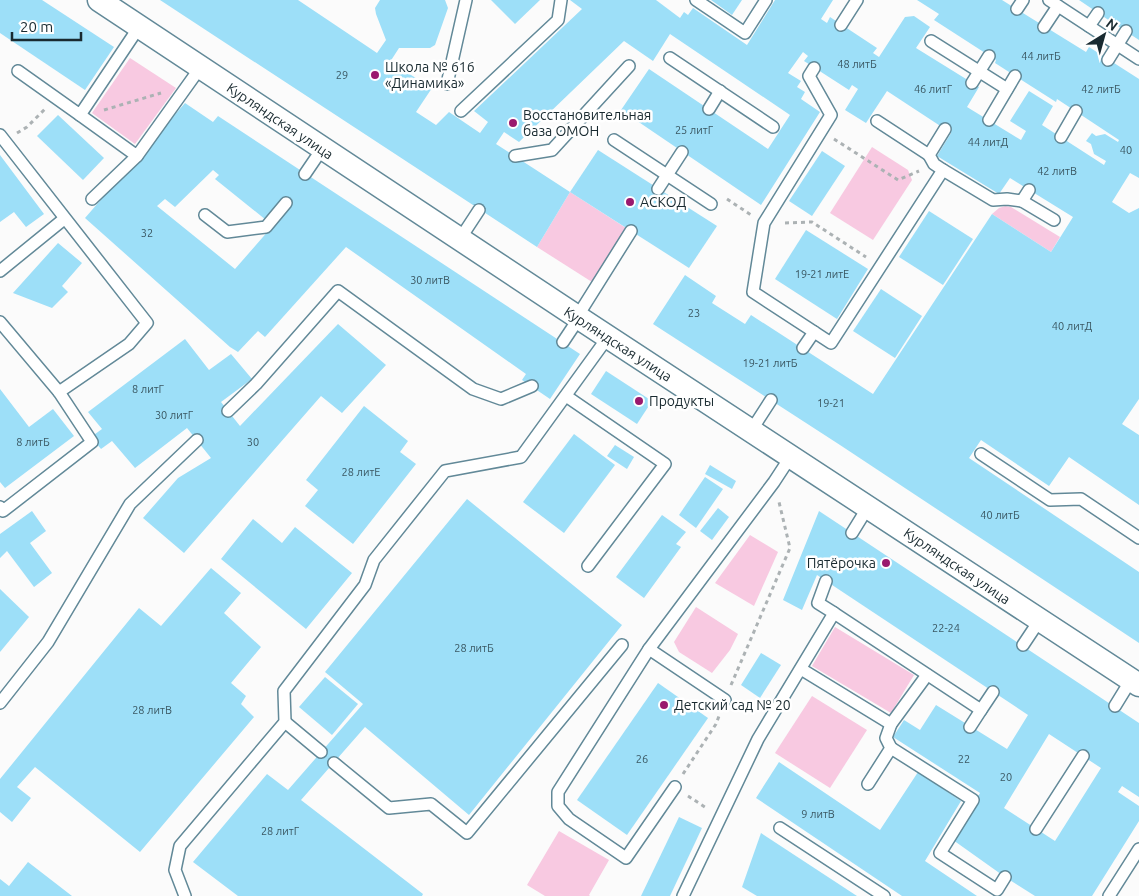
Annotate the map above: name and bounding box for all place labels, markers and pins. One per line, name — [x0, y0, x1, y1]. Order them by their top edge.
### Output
place label: Школа № 616 «Динамика» — [385, 59, 475, 91]
marker: Школа № 616 «Динамика» — [369, 69, 381, 81]
place label: Восстановительная база ОМОН — [523, 107, 651, 139]
marker: Восстановительная база ОМОН — [507, 117, 519, 129]
place label: АСКОД — [640, 194, 686, 210]
marker: АСКОД — [624, 196, 636, 208]
place label: Продукты — [649, 393, 714, 409]
marker: Продукты — [633, 395, 645, 407]
place label: Пятёрочка — [807, 555, 876, 571]
marker: Пятёрочка — [880, 557, 892, 569]
place label: Детский сад № 20 — [674, 697, 791, 713]
marker: Детский сад № 20 — [658, 699, 670, 711]

